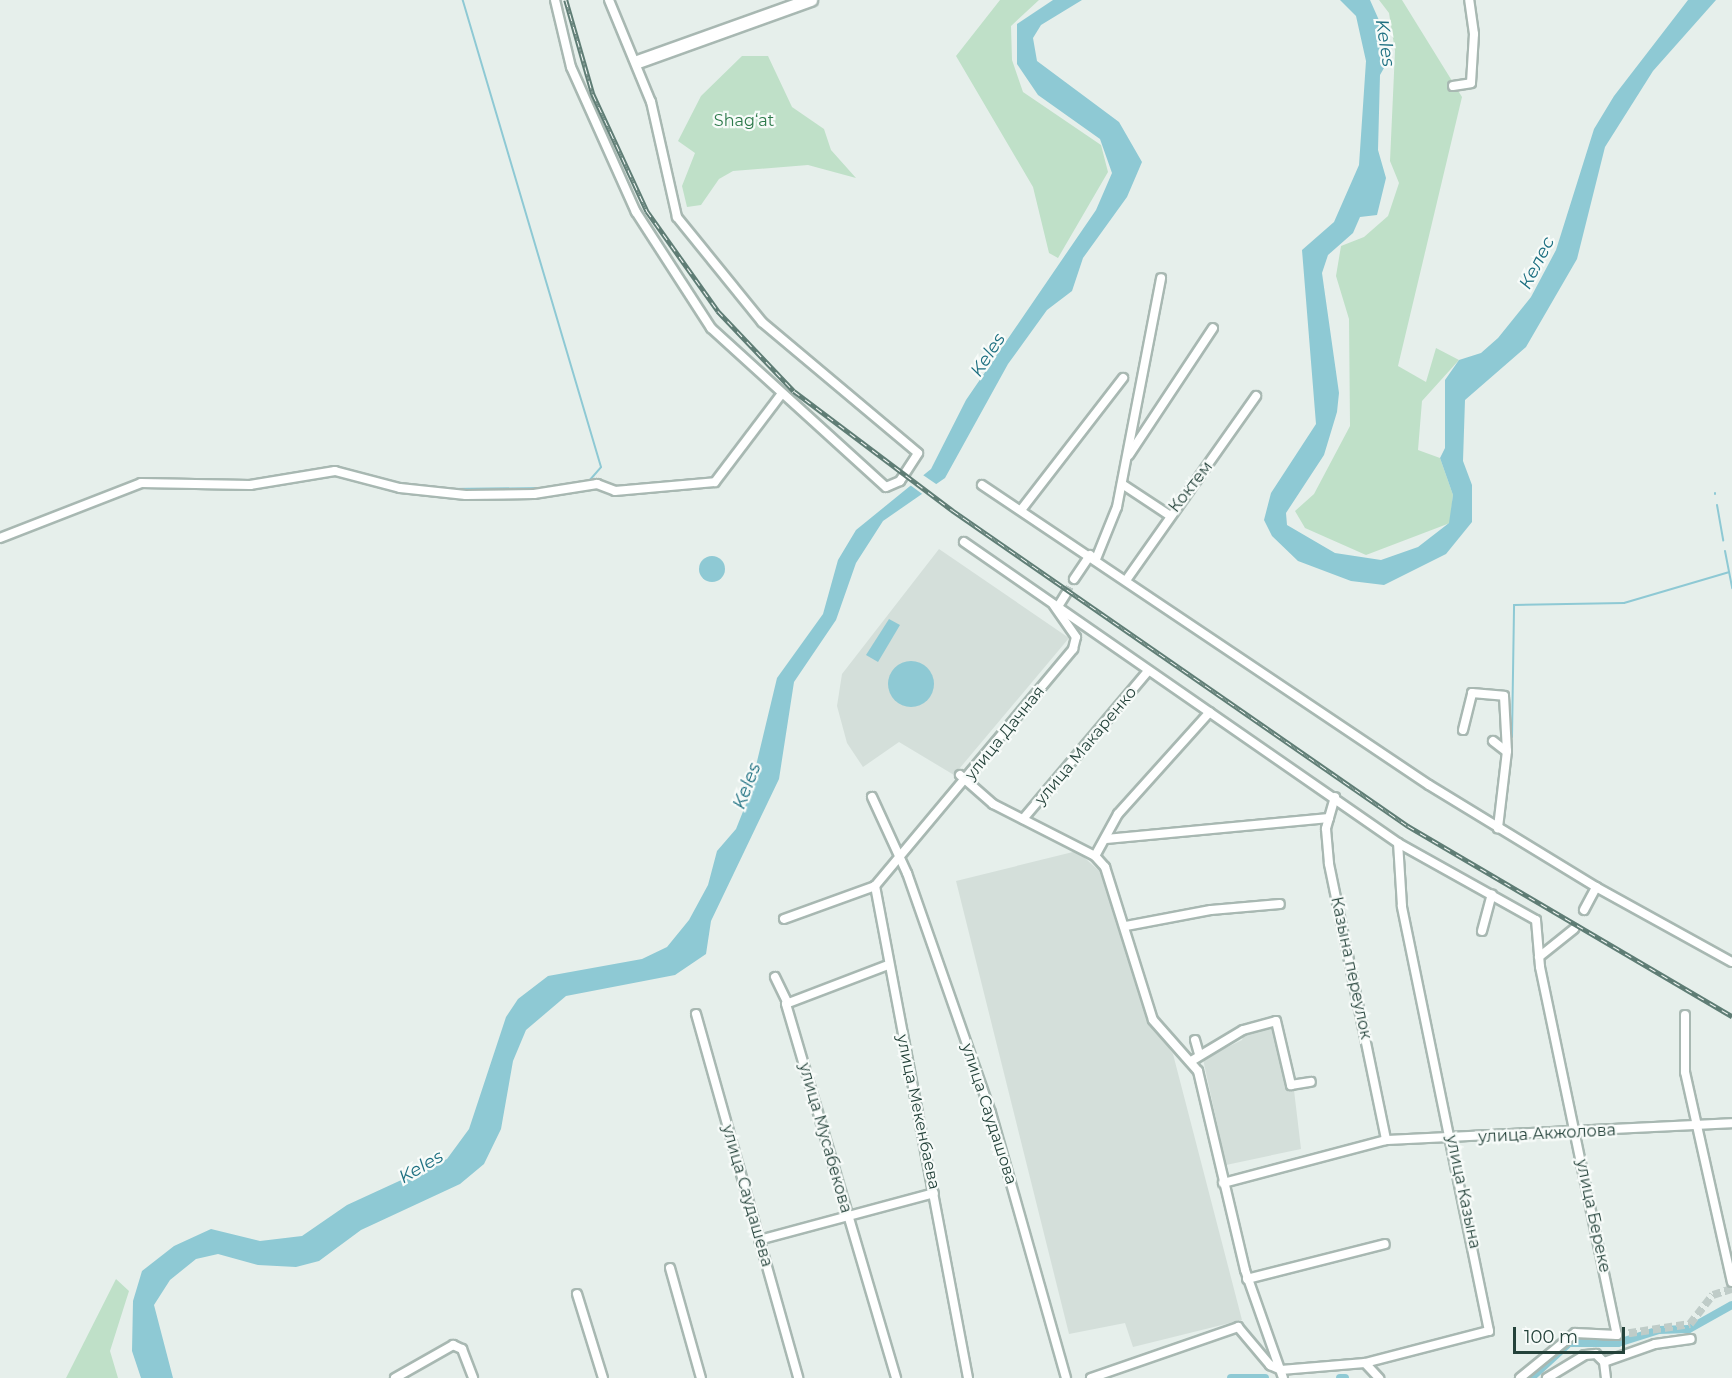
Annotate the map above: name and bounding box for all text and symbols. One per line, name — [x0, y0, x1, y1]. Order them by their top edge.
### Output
water label: Keles — [1371, 18, 1399, 68]
park label: Shag‘at — [714, 111, 774, 131]
water label: Келес — [1515, 233, 1559, 293]
water label: Keles — [966, 329, 1010, 381]
street label: Коктем — [1165, 458, 1217, 516]
street label: улица Дачная — [961, 682, 1049, 784]
street label: улица Макаренко — [1031, 683, 1141, 809]
water label: Keles — [728, 760, 766, 812]
street label: Казына переулок — [1327, 895, 1375, 1041]
street label: улица Мекенбаева — [892, 1033, 944, 1191]
street label: улица Саудашова — [957, 1041, 1021, 1187]
street label: улица Мусабекова — [794, 1061, 856, 1215]
street label: улица Акжолова — [1478, 1121, 1616, 1147]
street label: улица Саудашева — [718, 1123, 776, 1269]
street label: улица Казына — [1442, 1133, 1484, 1251]
water label: Keles — [395, 1146, 447, 1188]
street label: улица Береке — [1572, 1158, 1614, 1274]
scale bar — [1516, 1315, 1628, 1353]
text: 100 m — [1524, 1326, 1578, 1348]

